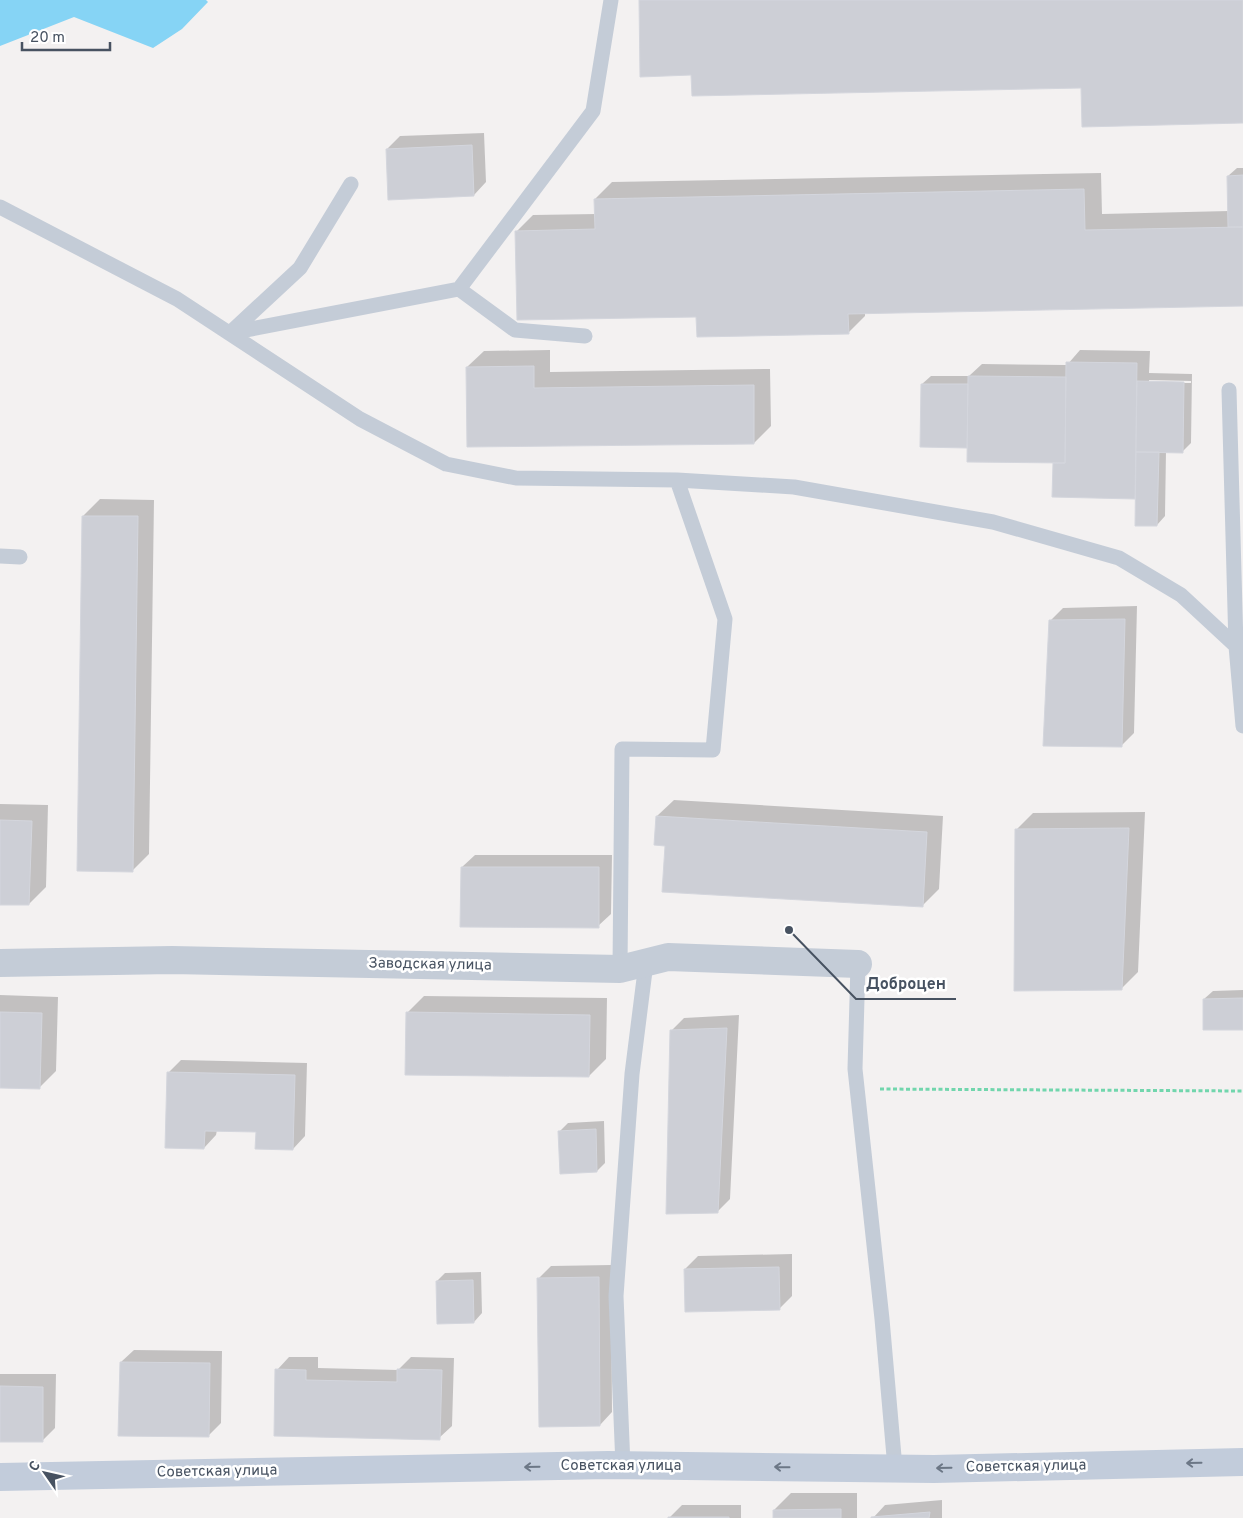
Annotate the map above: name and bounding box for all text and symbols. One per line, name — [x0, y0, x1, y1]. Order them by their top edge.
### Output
scale bar — [22, 20, 110, 52]
text: 20 m — [30, 29, 65, 48]
street label: Заводская улица — [368, 954, 492, 976]
callout: Доброцен — [856, 968, 956, 999]
text: Доброцен — [866, 975, 946, 995]
north arrow — [20, 1448, 70, 1498]
street label: Советская улица — [965, 1456, 1087, 1478]
street label: Советская улица — [561, 1457, 681, 1476]
text: С — [26, 1458, 45, 1475]
one-way arrow — [1187, 1458, 1203, 1467]
street label: Советская улица — [156, 1461, 278, 1483]
one-way arrow — [524, 1462, 540, 1472]
one-way arrow — [774, 1462, 790, 1472]
one-way arrow — [937, 1464, 953, 1473]

